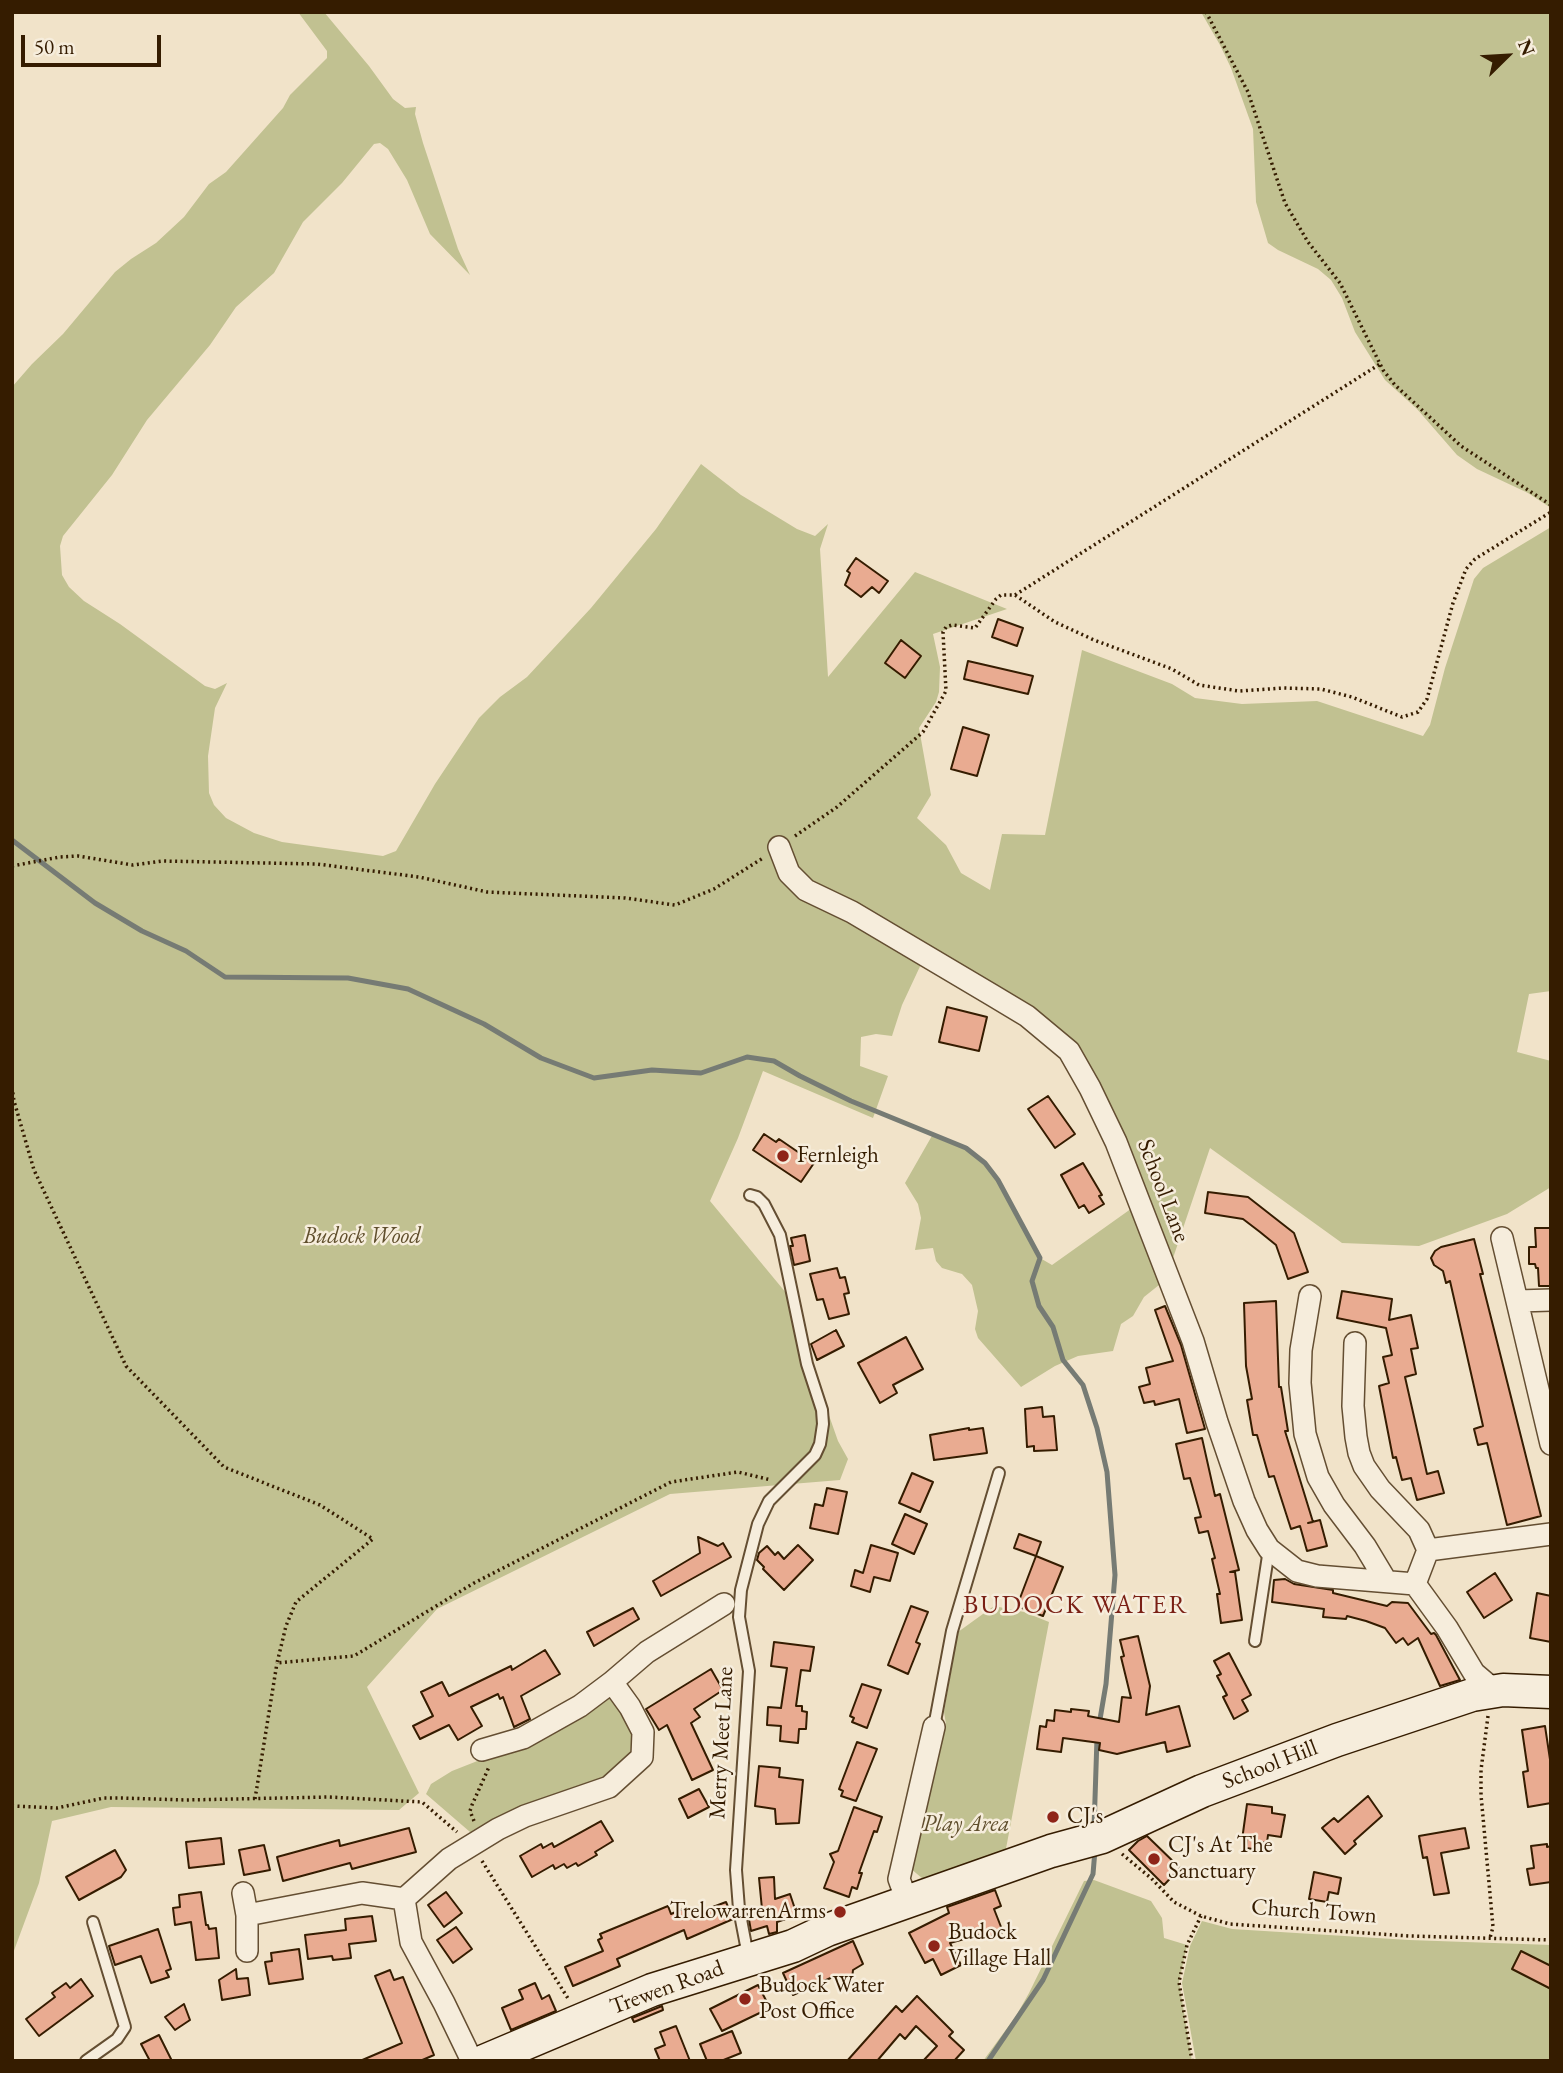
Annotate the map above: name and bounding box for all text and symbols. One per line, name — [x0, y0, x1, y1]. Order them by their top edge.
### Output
scale bar — [24, 21, 164, 65]
north arrow — [1472, 21, 1542, 91]
text: 50 m — [34, 33, 75, 60]
text: N — [1512, 35, 1541, 59]
street label: School Lane — [1131, 1136, 1195, 1246]
place label: Fernleigh — [797, 1142, 879, 1170]
marker: Fernleigh — [775, 1148, 791, 1164]
park label: Budock Wood — [303, 1223, 421, 1251]
district label: BUDOCK WATER — [965, 1590, 1187, 1622]
street label: Merry Meet Lane — [704, 1666, 740, 1820]
street label: School Hill — [1218, 1734, 1322, 1796]
place label: CJ's — [1067, 1803, 1103, 1831]
marker: CJ's — [1045, 1809, 1061, 1825]
park label: Play Area — [923, 1811, 1009, 1839]
place label: CJ's At The Sanctuary — [1168, 1832, 1273, 1886]
marker: CJ's At The Sanctuary — [1146, 1851, 1162, 1867]
street label: Church Town — [1250, 1894, 1378, 1930]
place label: TrelowarrenArms — [670, 1898, 826, 1926]
marker: TrelowarrenArms — [832, 1904, 848, 1920]
place label: Budock Village Hall — [948, 1919, 1051, 1973]
marker: Budock Village Hall — [926, 1938, 942, 1954]
street label: Trewen Road — [606, 1955, 728, 2021]
place label: Budock Water Post Office — [759, 1972, 884, 2026]
marker: Budock Water Post Office — [737, 1991, 753, 2007]

